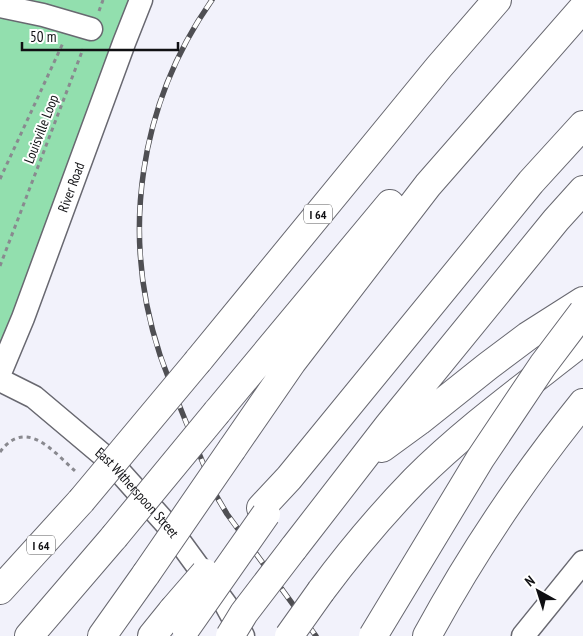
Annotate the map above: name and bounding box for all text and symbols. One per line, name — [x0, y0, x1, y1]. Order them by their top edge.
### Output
scale bar — [22, 20, 179, 52]
text: 50 m — [30, 27, 56, 46]
street label: Louisville Loop — [20, 92, 62, 166]
street label: River Road — [54, 160, 88, 215]
road number: I 64 — [304, 204, 332, 223]
street label: East Witherspoon Street — [92, 444, 183, 541]
road number: I 64 — [27, 536, 55, 554]
north arrow — [513, 566, 563, 616]
text: N — [521, 572, 538, 590]

